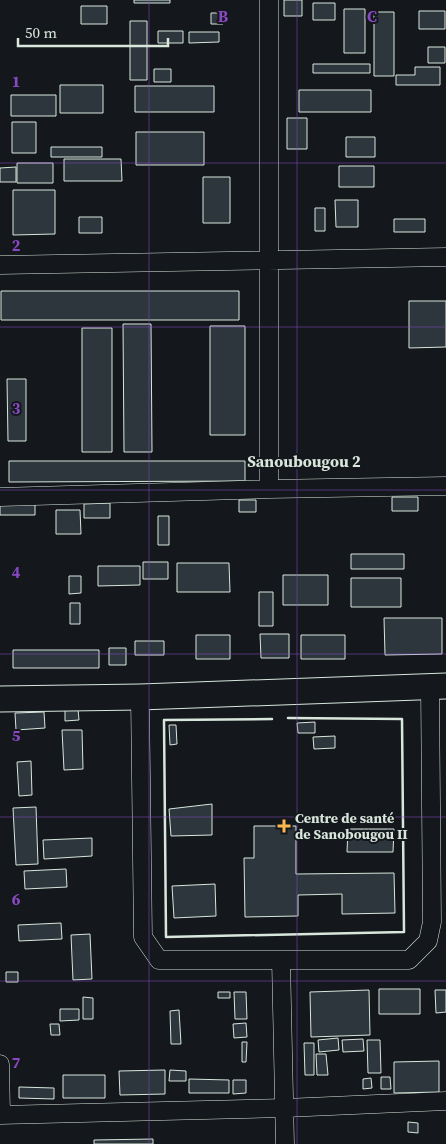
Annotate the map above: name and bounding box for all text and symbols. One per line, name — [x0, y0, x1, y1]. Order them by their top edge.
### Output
text: B — [218, 5, 229, 27]
text: C — [367, 5, 377, 27]
scale bar — [18, 15, 168, 47]
text: 50 m — [25, 22, 57, 43]
text: 1 — [12, 70, 20, 92]
text: 2 — [12, 234, 21, 256]
text: 3 — [12, 397, 21, 419]
district label: Sanoubougou 2 — [247, 450, 361, 472]
text: 4 — [12, 561, 21, 583]
text: 5 — [12, 724, 21, 746]
place label: Centre de santé de Sanobougou II — [295, 808, 408, 844]
marker: Centre de santé de Sanobougou II — [277, 819, 291, 833]
text: 6 — [12, 888, 21, 910]
text: 7 — [12, 1051, 21, 1073]

